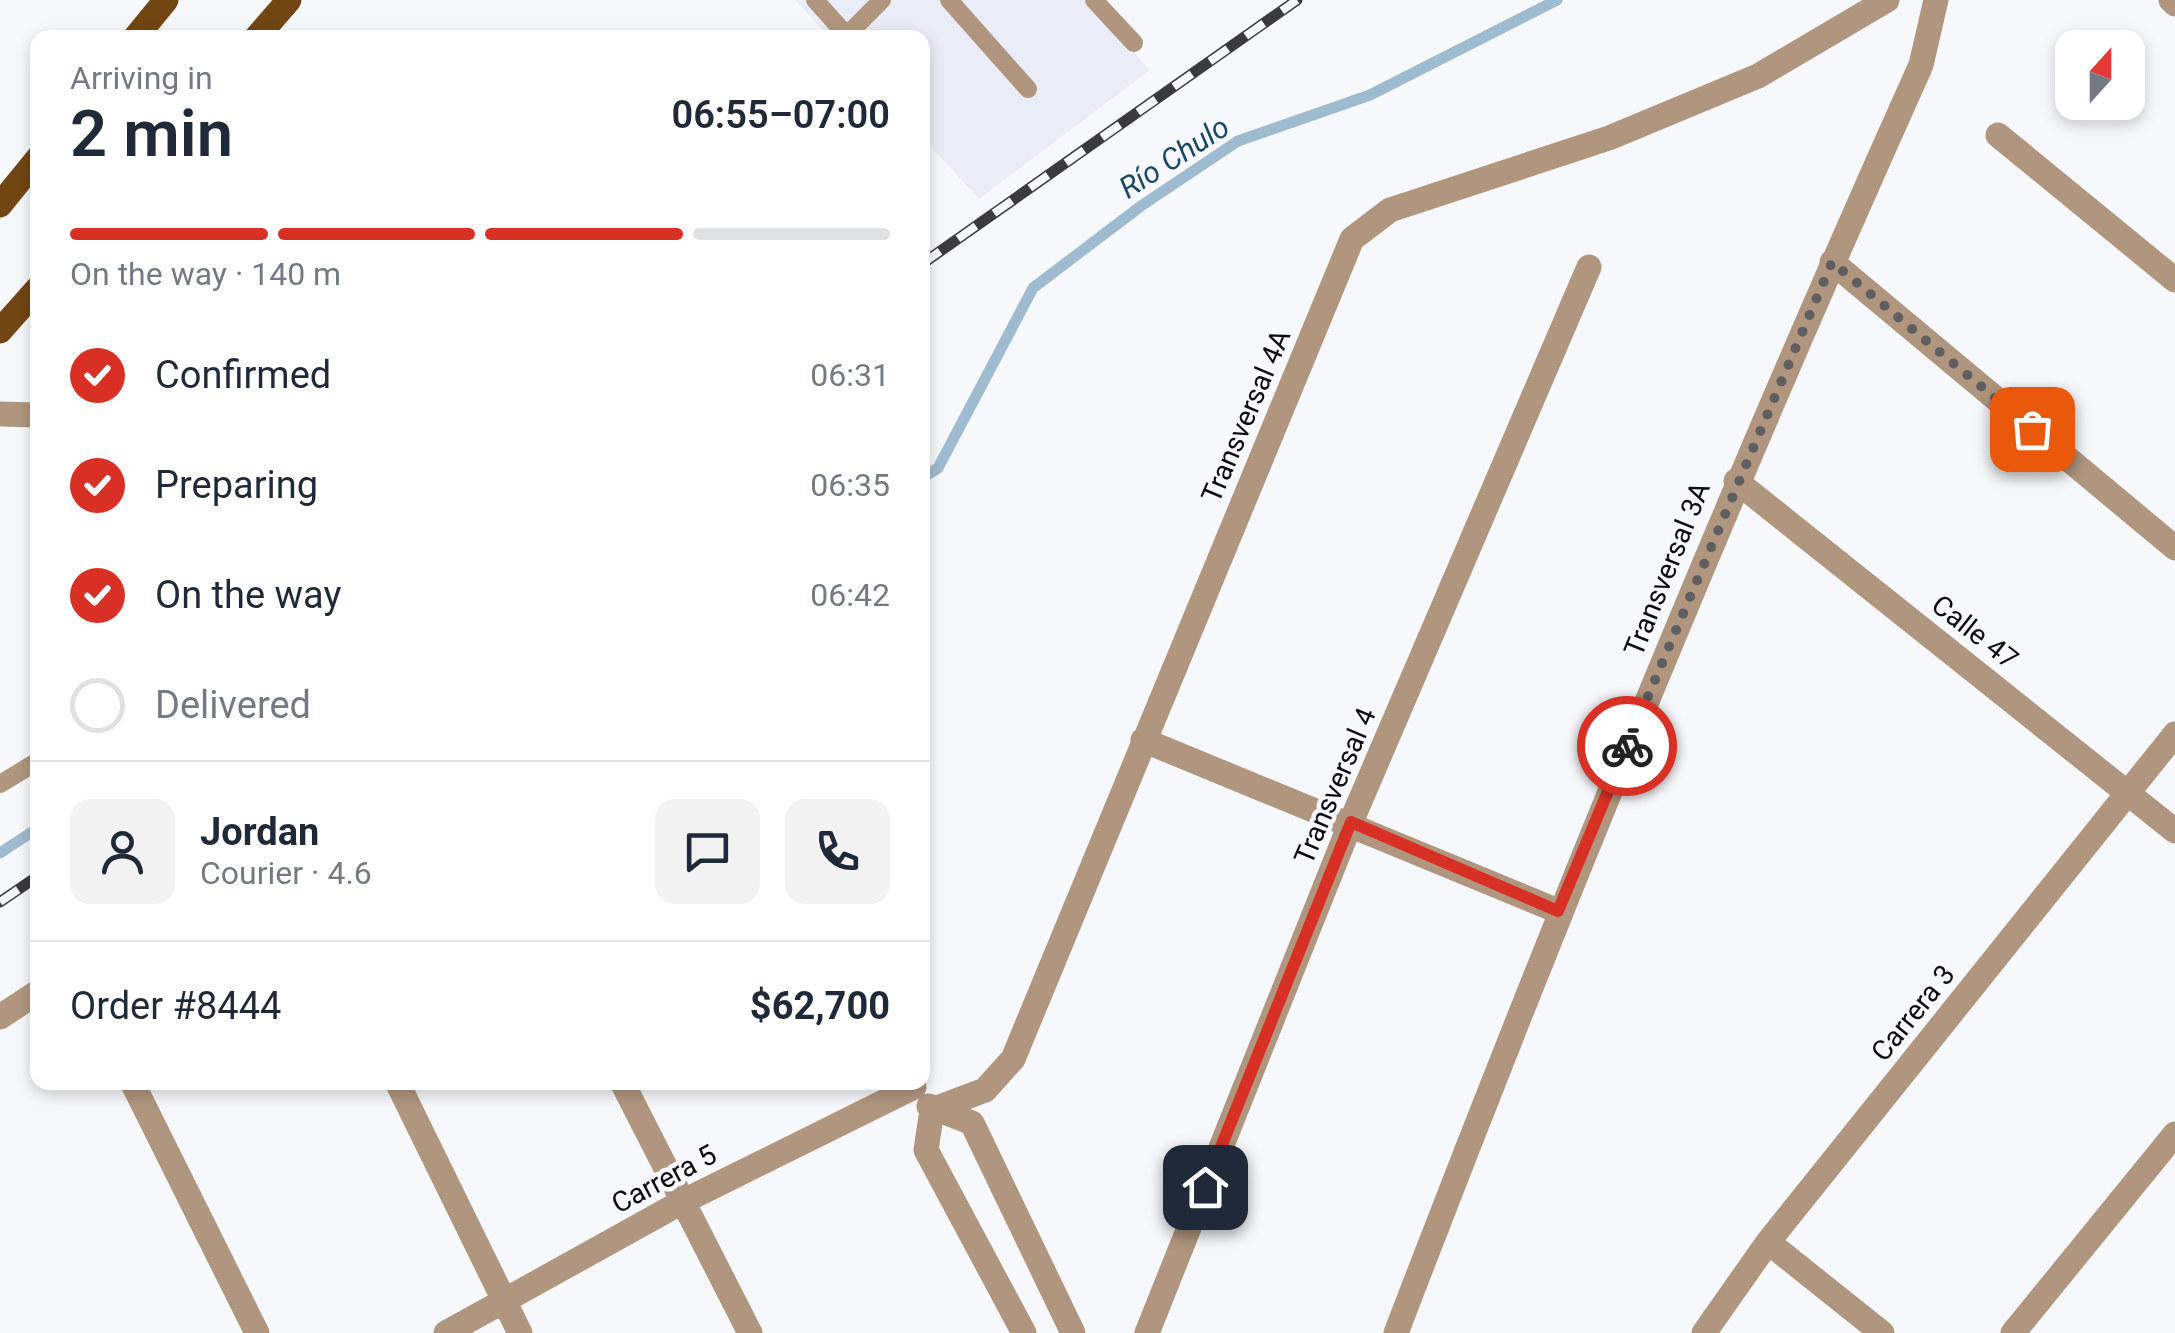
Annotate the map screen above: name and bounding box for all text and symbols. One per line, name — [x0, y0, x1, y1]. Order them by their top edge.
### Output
north arrow — [2055, 30, 2145, 120]
map controls — [2055, 30, 2145, 120]
text: Arriving in — [70, 59, 213, 97]
text: 06:55–07:00 — [671, 93, 890, 137]
text: 2 min — [70, 96, 233, 172]
water label: Río Chulo — [1113, 109, 1235, 205]
text: On the way · 140 m — [70, 255, 341, 293]
street label: Transversal 4A — [1195, 324, 1297, 508]
icon: check — [70, 348, 125, 403]
text: Confirmed — [155, 353, 331, 397]
text: 06:31 — [810, 356, 890, 394]
pin — [1990, 387, 2075, 472]
icon: bag — [2005, 402, 2060, 457]
icon: check — [70, 458, 125, 513]
text: Preparing — [155, 463, 318, 507]
text: 06:35 — [810, 466, 890, 504]
street label: Transversal 3A — [1617, 477, 1717, 661]
icon: check — [70, 568, 125, 623]
text: On the way — [155, 573, 341, 617]
text: 06:42 — [810, 576, 890, 614]
street label: Calle 47 — [1925, 588, 2025, 676]
text: Delivered — [155, 683, 311, 727]
courier — [1577, 696, 1677, 796]
street label: Transversal 4 — [1287, 703, 1383, 869]
icon: bike — [1600, 719, 1655, 774]
button: person — [70, 799, 175, 904]
button: chat — [655, 799, 760, 904]
button: phone — [785, 799, 890, 904]
text: Jordan — [200, 810, 319, 854]
text: Courier · 4.6 — [200, 854, 372, 892]
street label: Carrera 3 — [1864, 958, 1962, 1068]
text: Order #8444 — [70, 984, 281, 1028]
text: $62,700 — [750, 984, 890, 1028]
street label: Carrera 5 — [606, 1138, 722, 1220]
pin — [1163, 1145, 1248, 1230]
icon: home — [1178, 1160, 1233, 1215]

